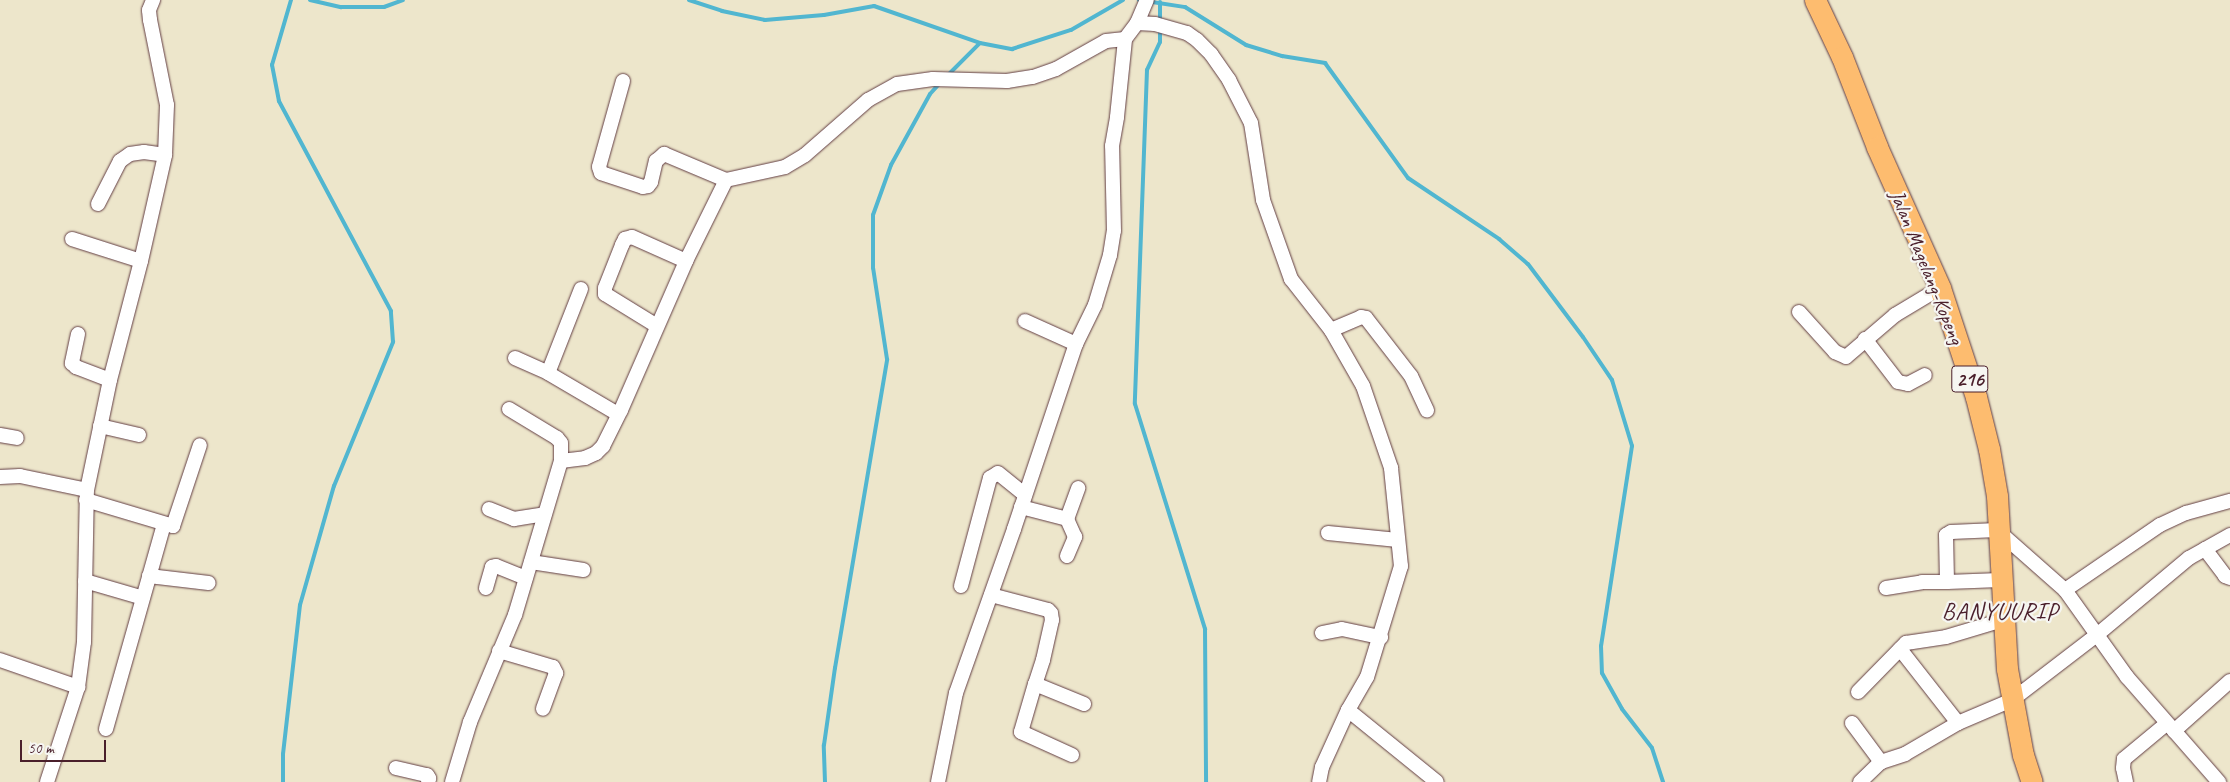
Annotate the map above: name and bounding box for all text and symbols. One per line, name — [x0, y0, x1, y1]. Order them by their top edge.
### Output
street label: Jalan Magelang-Kopeng — [1884, 186, 1970, 348]
road number: 216 — [1951, 362, 1989, 396]
district label: BANYUURIP — [1941, 598, 2059, 626]
scale bar — [22, 730, 109, 762]
text: 50 m — [28, 739, 54, 758]

